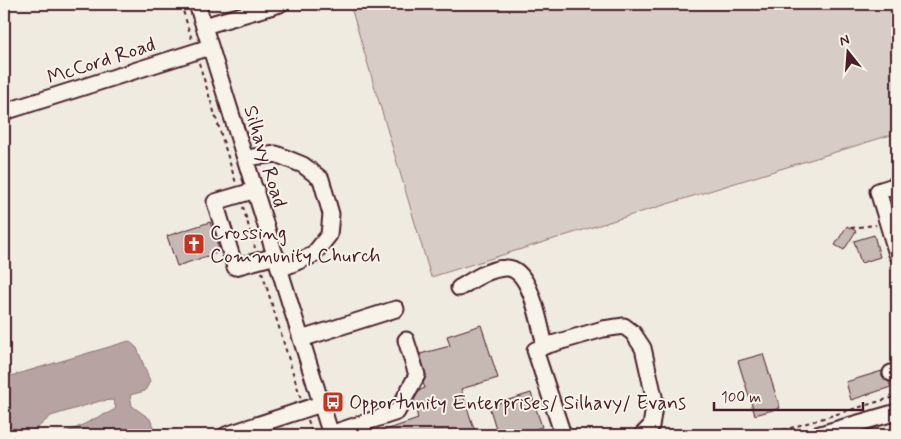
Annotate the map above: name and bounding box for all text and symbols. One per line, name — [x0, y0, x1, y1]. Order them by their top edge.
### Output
north arrow — [824, 28, 874, 78]
street label: McCord Road — [44, 31, 159, 92]
text: N — [837, 31, 852, 50]
street label: Silhavy Road — [236, 102, 293, 211]
place label: Crossing Community Church — [210, 220, 381, 270]
church icon: Crossing Community Church — [182, 232, 206, 256]
scale bar — [714, 379, 862, 411]
text: 100 m — [721, 388, 761, 408]
bus stop icon: Opportunity Enterprises/ Silhavy/ Evans — [321, 390, 345, 414]
place label: Opportunity Enterprises/ Silhavy/ Evans — [349, 390, 686, 417]

